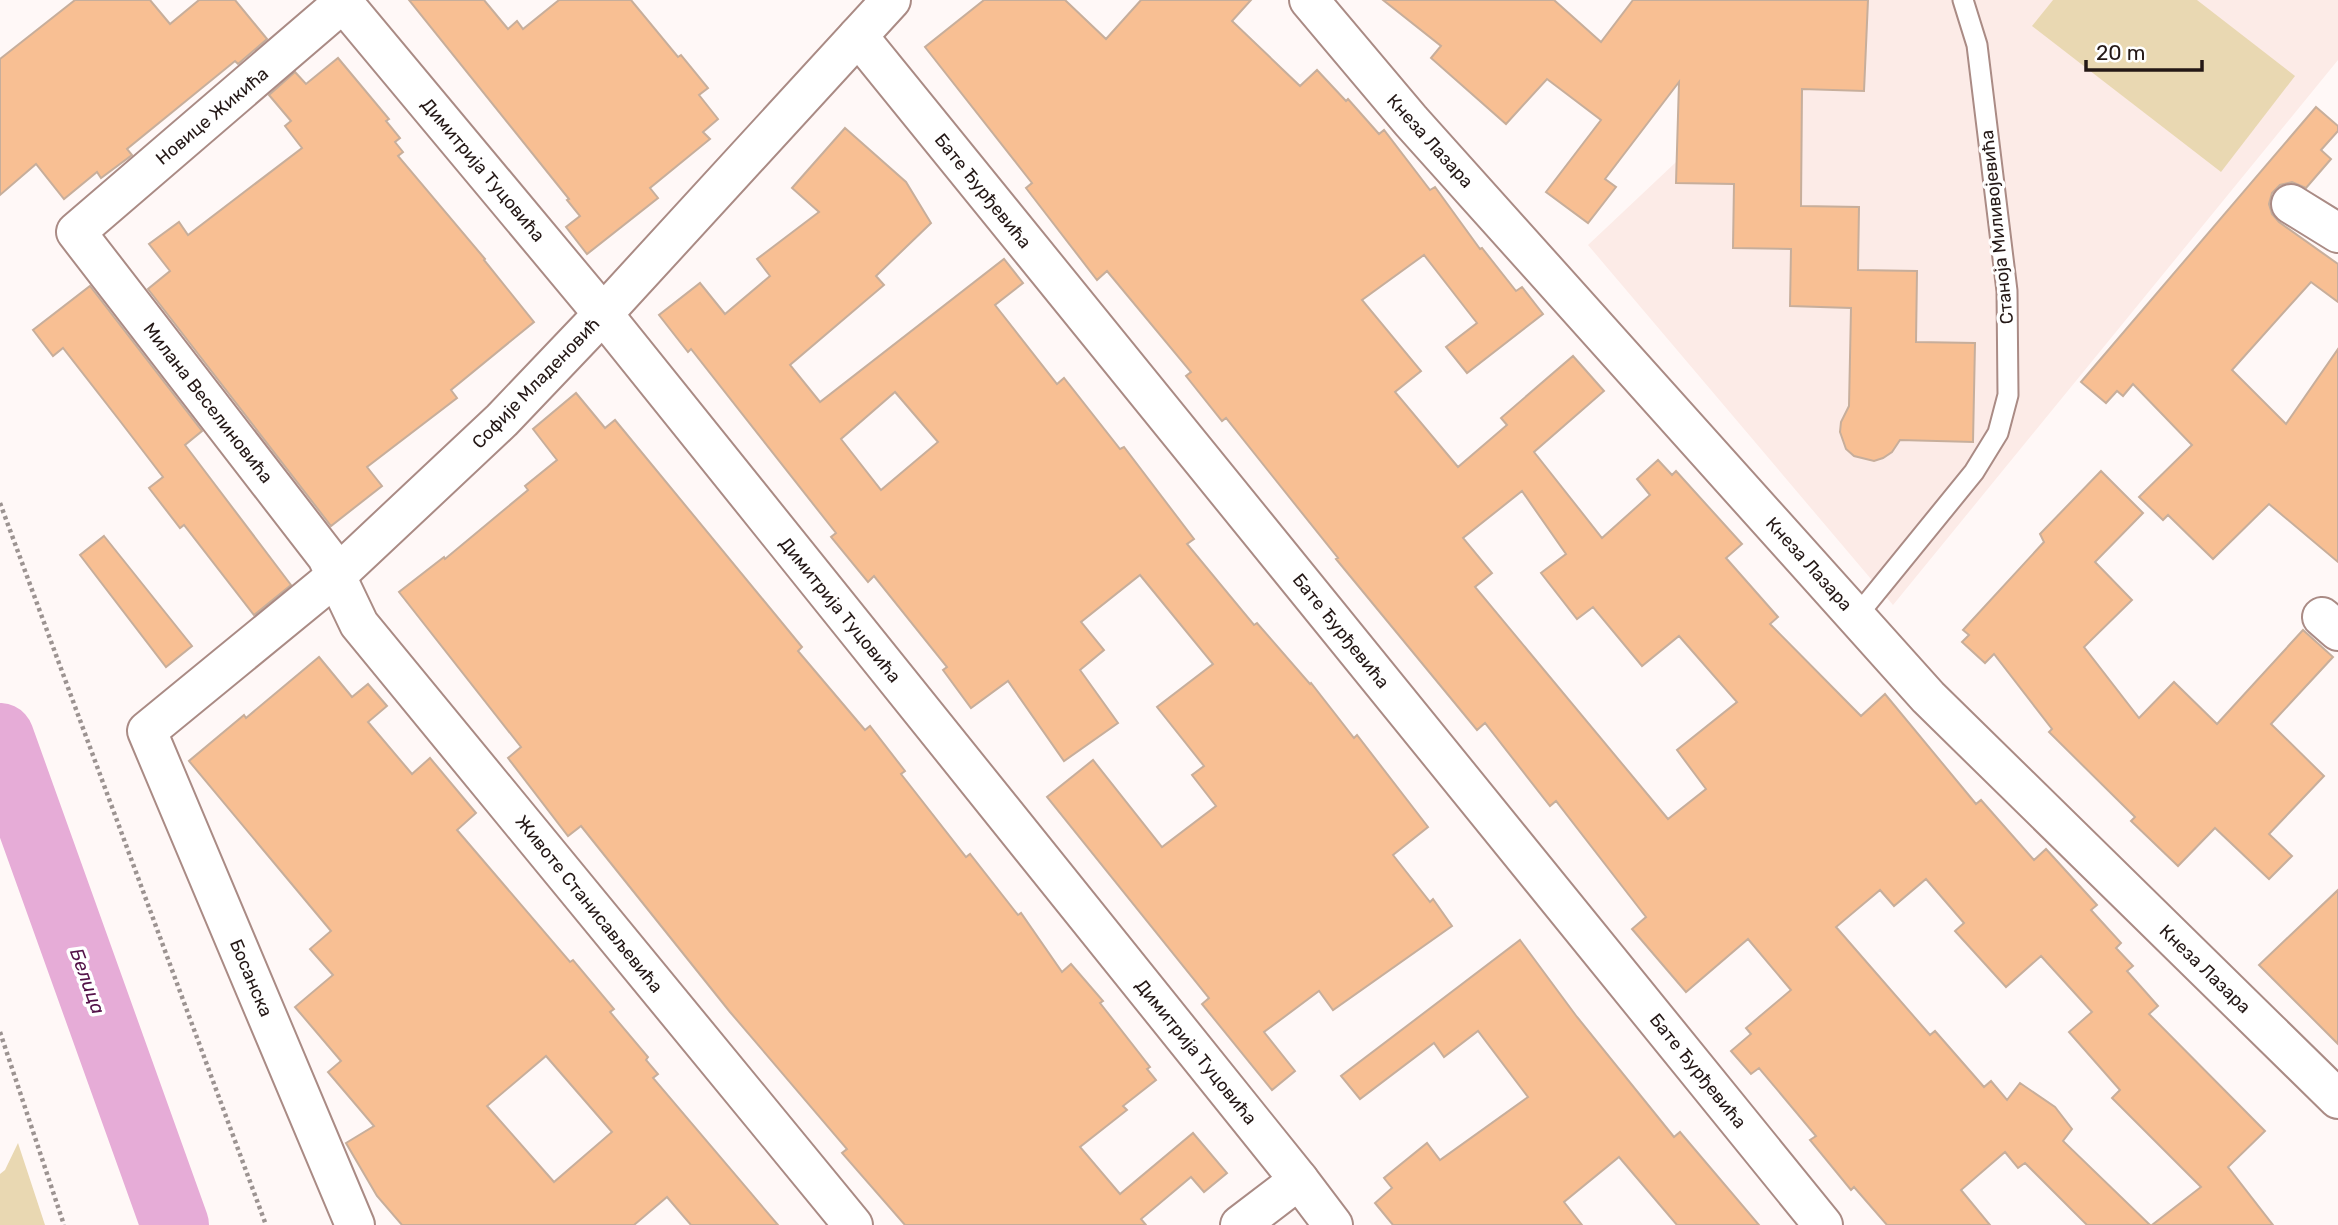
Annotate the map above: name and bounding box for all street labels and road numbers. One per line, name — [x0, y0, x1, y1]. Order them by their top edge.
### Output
street label: Новице Жикића — [151, 62, 273, 170]
street label: Кнеза Лазара — [1382, 90, 1478, 192]
street label: Димитрија Туцовића — [417, 94, 549, 246]
street label: Бате Ђурђевића — [930, 129, 1036, 253]
street label: Станоја Миливојевића — [1976, 129, 2018, 325]
street label: Софије Младеновић — [468, 313, 604, 453]
street label: Милана Веселиновића — [138, 318, 278, 488]
street label: Кнеза Лазара — [1761, 513, 1857, 615]
street label: Димитрија Туцовића — [775, 533, 905, 687]
street label: Бате Ђурђевића — [1288, 569, 1394, 693]
street label: Животе Станисављевића — [511, 811, 667, 997]
street label: Кнеза Лазара — [2155, 920, 2255, 1018]
street label: Босанска — [225, 936, 277, 1020]
street label: Димитрија Туцовића — [1131, 975, 1261, 1129]
street label: Бате Ђурђевића — [1645, 1009, 1751, 1133]

